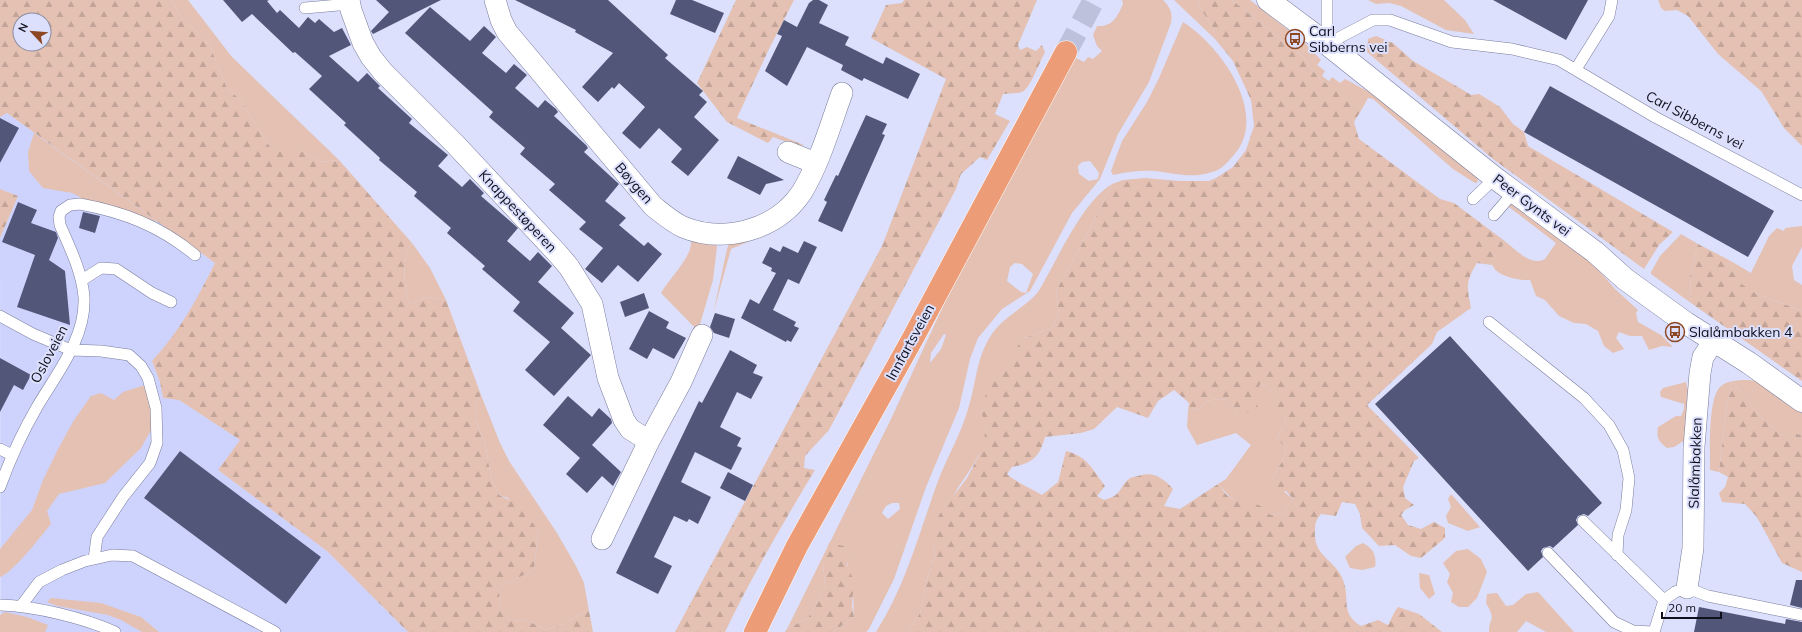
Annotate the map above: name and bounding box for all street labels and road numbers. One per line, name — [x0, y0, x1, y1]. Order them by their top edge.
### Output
street label: Carl Sibberns vei — [1643, 87, 1747, 153]
street label: Bøygen — [611, 159, 657, 207]
street label: Knappestøperen — [475, 166, 561, 256]
street label: Peer Gynts vei — [1490, 170, 1574, 240]
street label: Innfartsveien — [882, 301, 938, 383]
street label: Osloveien — [26, 322, 72, 386]
street label: Slalåmbakken — [1684, 417, 1706, 509]

